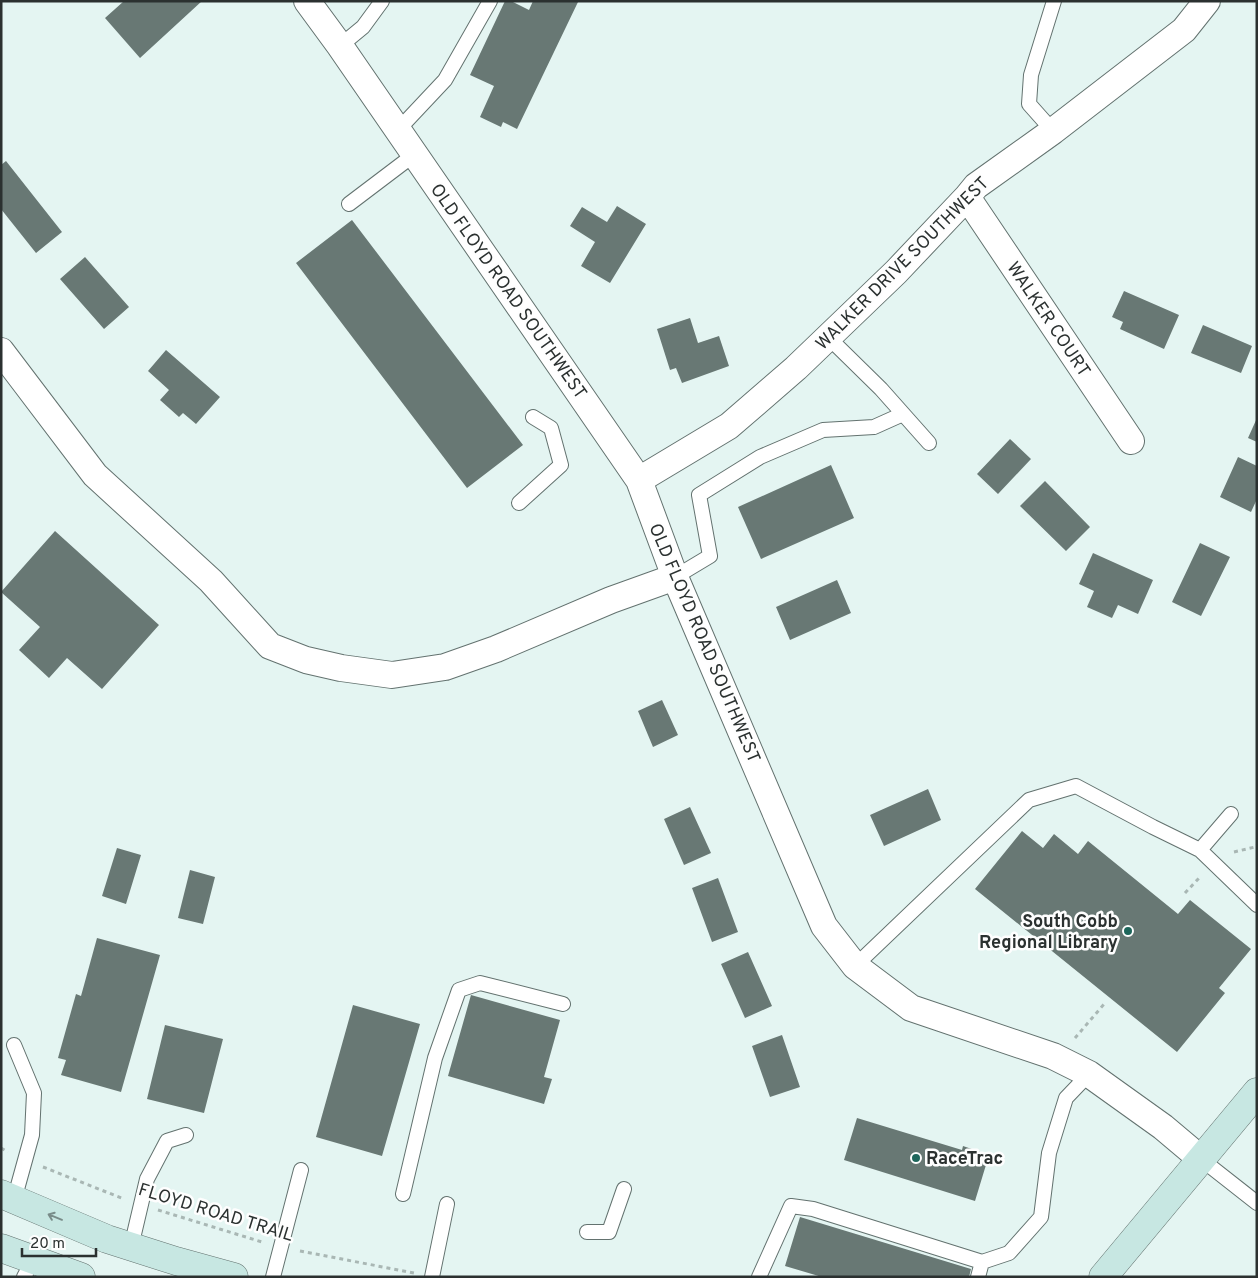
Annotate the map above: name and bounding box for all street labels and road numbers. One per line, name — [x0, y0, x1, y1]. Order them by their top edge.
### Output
street label: WALKER DRIVE SOUTHWEST — [811, 172, 995, 356]
street label: OLD FLOYD ROAD SOUTHWEST — [424, 180, 591, 404]
street label: WALKER COURT — [1001, 258, 1095, 382]
street label: OLD FLOYD ROAD SOUTHWEST — [643, 520, 765, 767]
street label: FLOYD ROAD TRAIL — [135, 1179, 296, 1248]

